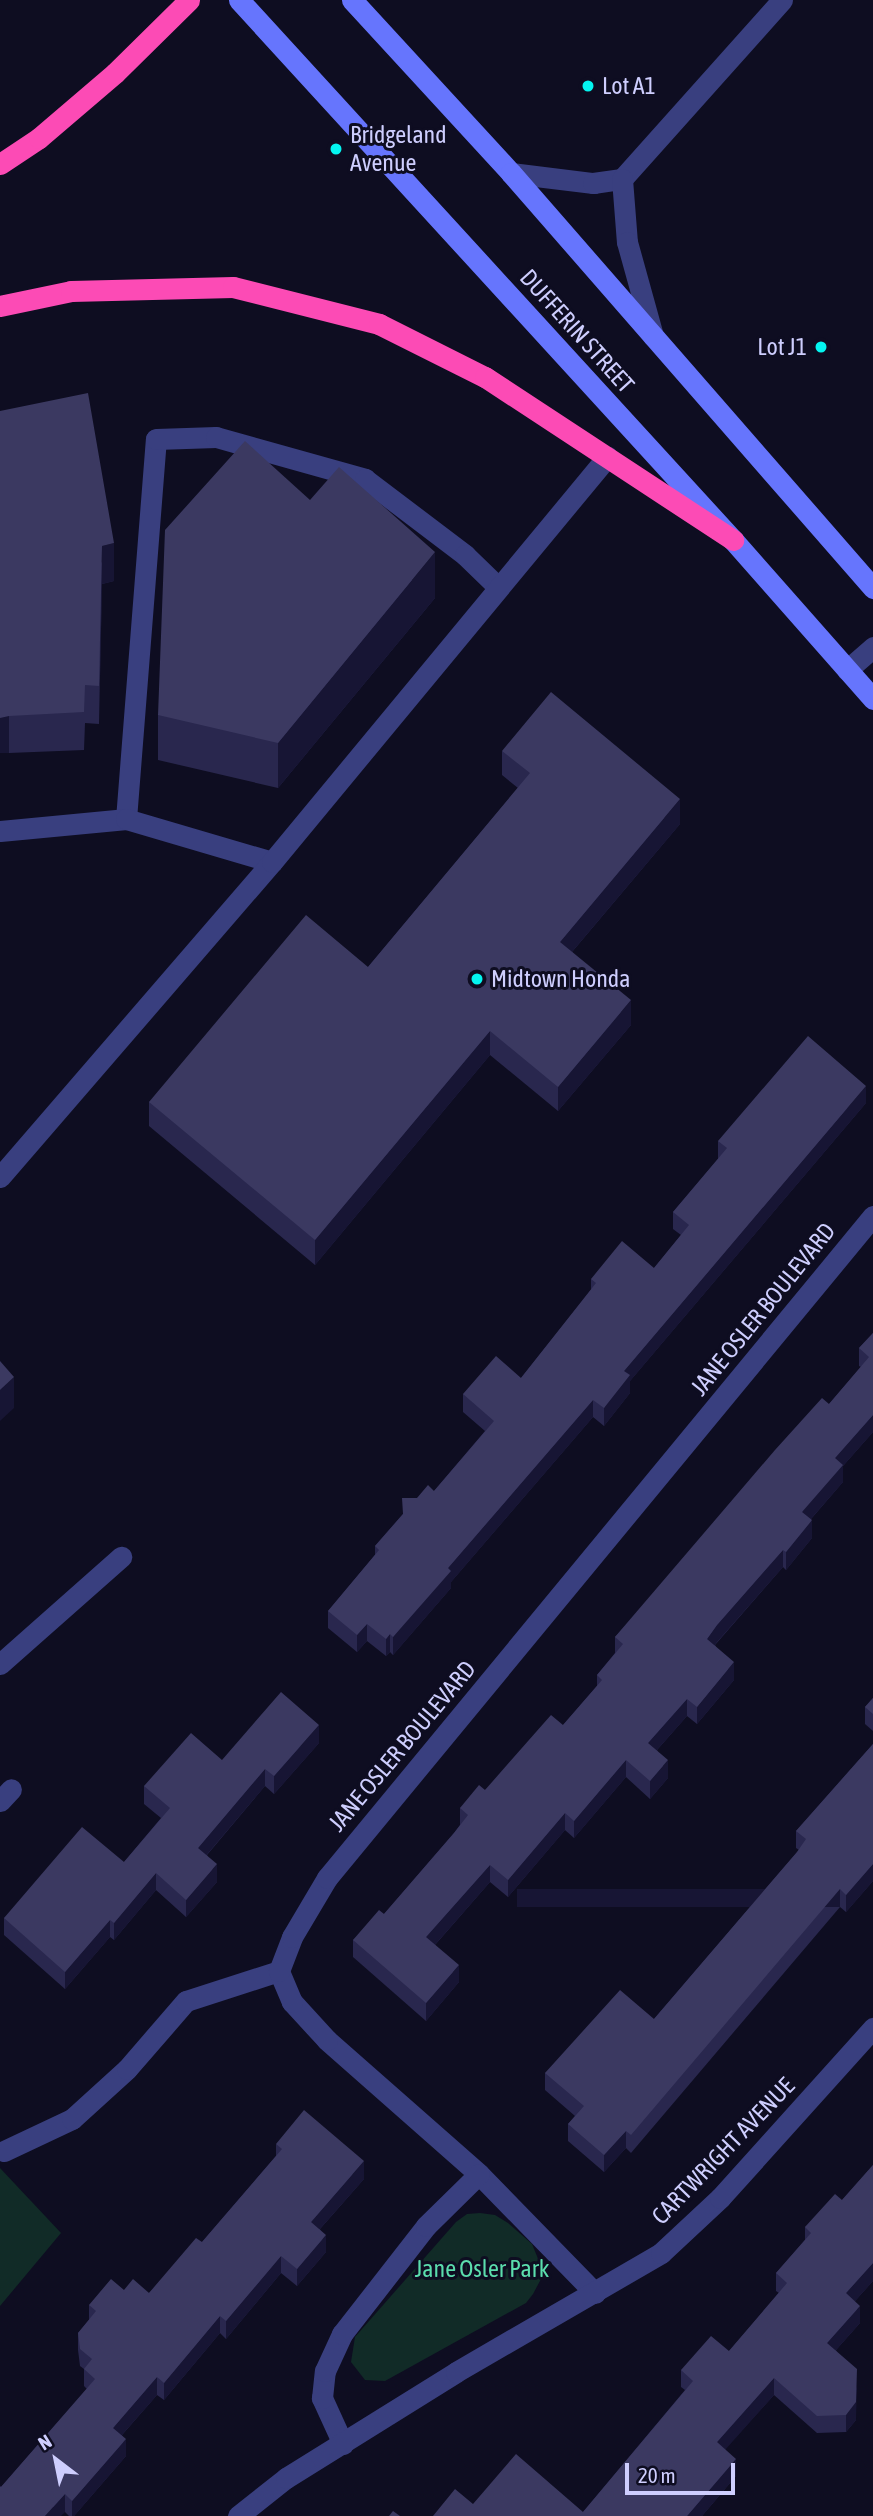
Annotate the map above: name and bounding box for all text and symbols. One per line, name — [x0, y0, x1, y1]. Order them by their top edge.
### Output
place label: Lot A1 — [602, 72, 656, 100]
marker: Lot A1 — [580, 78, 596, 94]
place label: Bridgeland Avenue — [350, 121, 447, 177]
marker: Bridgeland Avenue — [328, 141, 344, 157]
street label: DUFFERIN STREET — [514, 263, 640, 399]
place label: Lot J1 — [757, 333, 807, 361]
marker: Lot J1 — [813, 339, 829, 355]
place label: Midtown Honda — [491, 965, 630, 993]
marker: Midtown Honda — [469, 971, 485, 987]
street label: JANE OSLER BOULEVARD — [685, 1217, 841, 1401]
street label: JANE OSLER BOULEVARD — [322, 1655, 482, 1837]
street label: CARTWRIGHT AVENUE — [646, 2072, 800, 2230]
park label: Jane Osler Park — [415, 2255, 549, 2283]
north arrow — [21, 2425, 91, 2495]
text: N — [34, 2430, 55, 2454]
scale bar — [628, 2450, 738, 2494]
text: 20 m — [638, 2463, 676, 2487]

